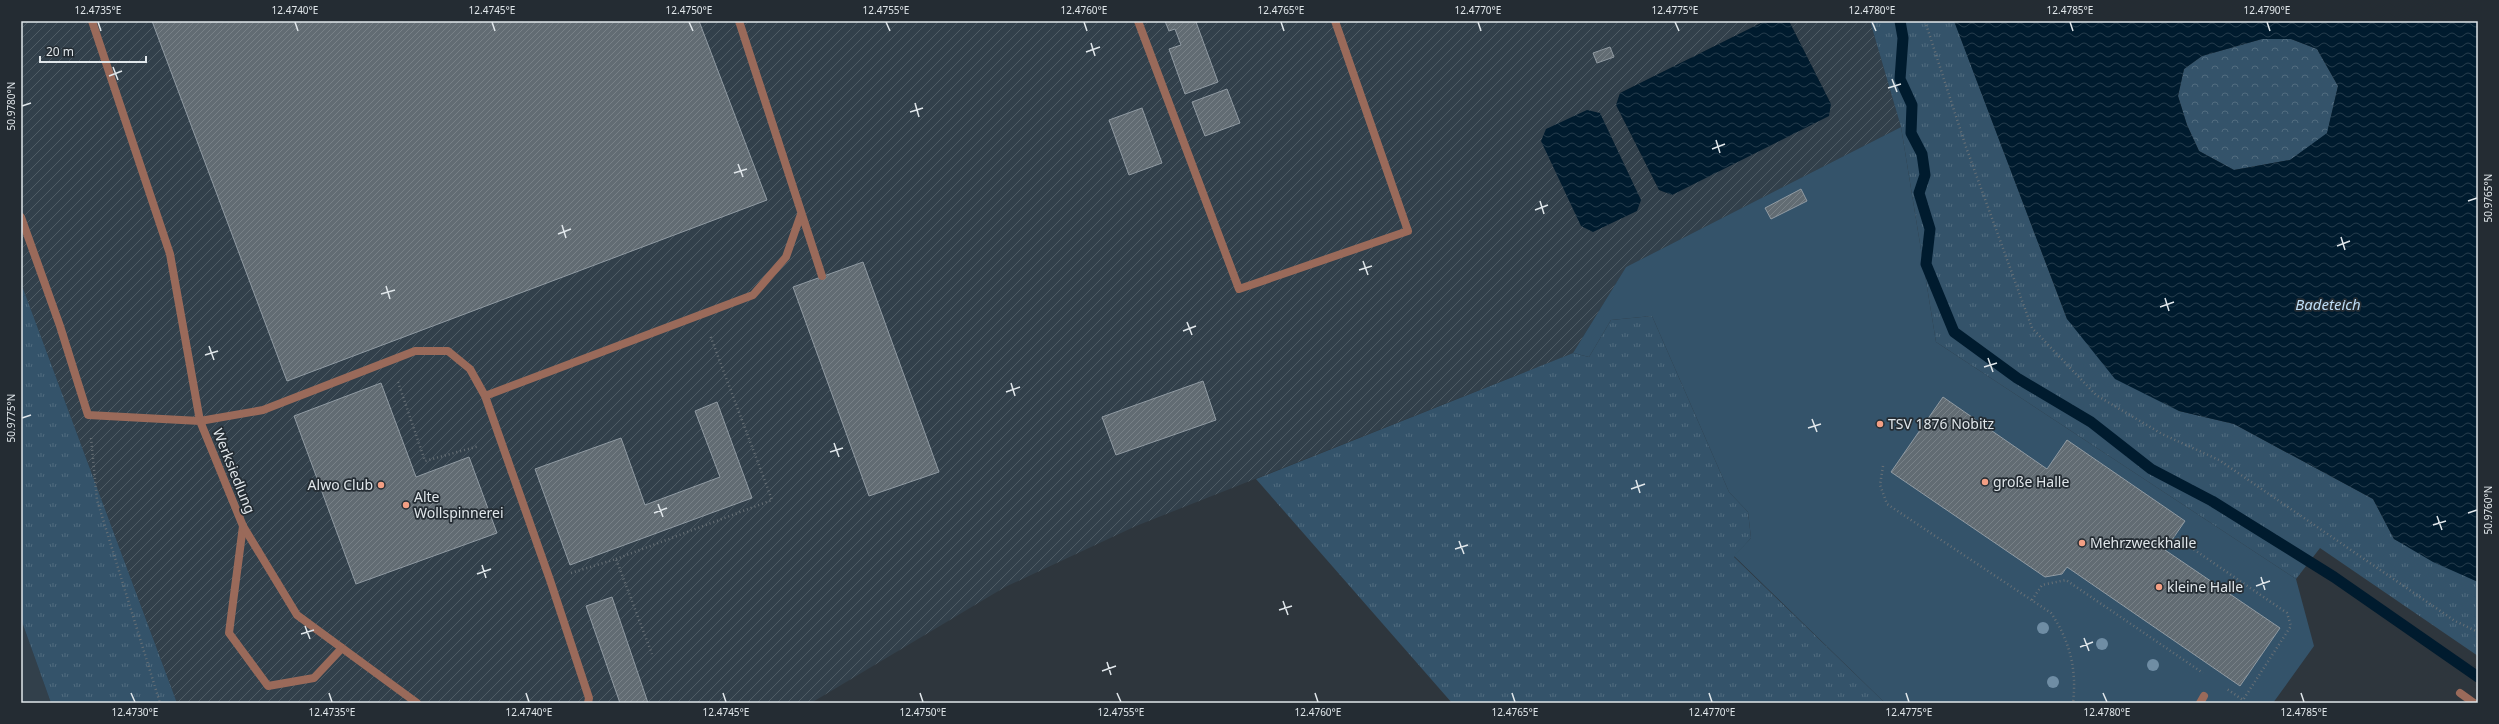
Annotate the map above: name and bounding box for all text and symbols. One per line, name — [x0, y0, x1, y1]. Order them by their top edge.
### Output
text: 12.4735°E — [75, 3, 121, 17]
text: 12.4740°E — [272, 3, 318, 17]
text: 12.4745°E — [469, 3, 515, 17]
text: 12.4750°E — [666, 3, 712, 17]
text: 12.4755°E — [863, 3, 909, 17]
text: 12.4760°E — [1061, 3, 1107, 17]
text: 12.4765°E — [1258, 3, 1304, 17]
text: 12.4770°E — [1455, 3, 1501, 17]
text: 12.4775°E — [1652, 3, 1698, 17]
text: 12.4780°E — [1849, 3, 1895, 17]
text: 12.4785°E — [2047, 3, 2093, 17]
text: 12.4790°E — [2244, 3, 2290, 17]
scale bar — [40, 38, 146, 64]
text: 20 m — [46, 43, 74, 60]
text: 50.9780°N — [4, 82, 18, 130]
text: 50.9765°N — [2481, 174, 2495, 222]
water label: Badeteich — [2295, 294, 2361, 314]
text: 50.9775°N — [4, 394, 18, 442]
place label: TSV 1876 Nobitz — [1888, 414, 1995, 433]
marker: TSV 1876 Nobitz — [1875, 419, 1885, 429]
street label: Werksiedlung — [209, 425, 260, 516]
place label: große Halle — [1993, 472, 2069, 491]
place label: Alwo Club — [308, 475, 373, 494]
marker: große Halle — [1980, 477, 1990, 487]
marker: Alwo Club — [376, 480, 386, 490]
text: 50.9760°N — [2481, 486, 2495, 534]
place label: Alte Wollspinnerei — [414, 487, 504, 522]
marker: Alte Wollspinnerei — [401, 500, 411, 510]
place label: Mehrzweckhalle — [2090, 533, 2196, 552]
marker: Mehrzweckhalle — [2077, 538, 2087, 548]
place label: kleine Halle — [2167, 577, 2243, 596]
marker: kleine Halle — [2154, 582, 2164, 592]
text: 12.4730°E — [112, 705, 158, 719]
text: 12.4735°E — [309, 705, 355, 719]
text: 12.4740°E — [506, 705, 552, 719]
text: 12.4745°E — [703, 705, 749, 719]
text: 12.4750°E — [900, 705, 946, 719]
text: 12.4755°E — [1098, 705, 1144, 719]
text: 12.4760°E — [1295, 705, 1341, 719]
text: 12.4765°E — [1492, 705, 1538, 719]
text: 12.4770°E — [1689, 705, 1735, 719]
text: 12.4775°E — [1886, 705, 1932, 719]
text: 12.4780°E — [2084, 705, 2130, 719]
text: 12.4785°E — [2281, 705, 2327, 719]

